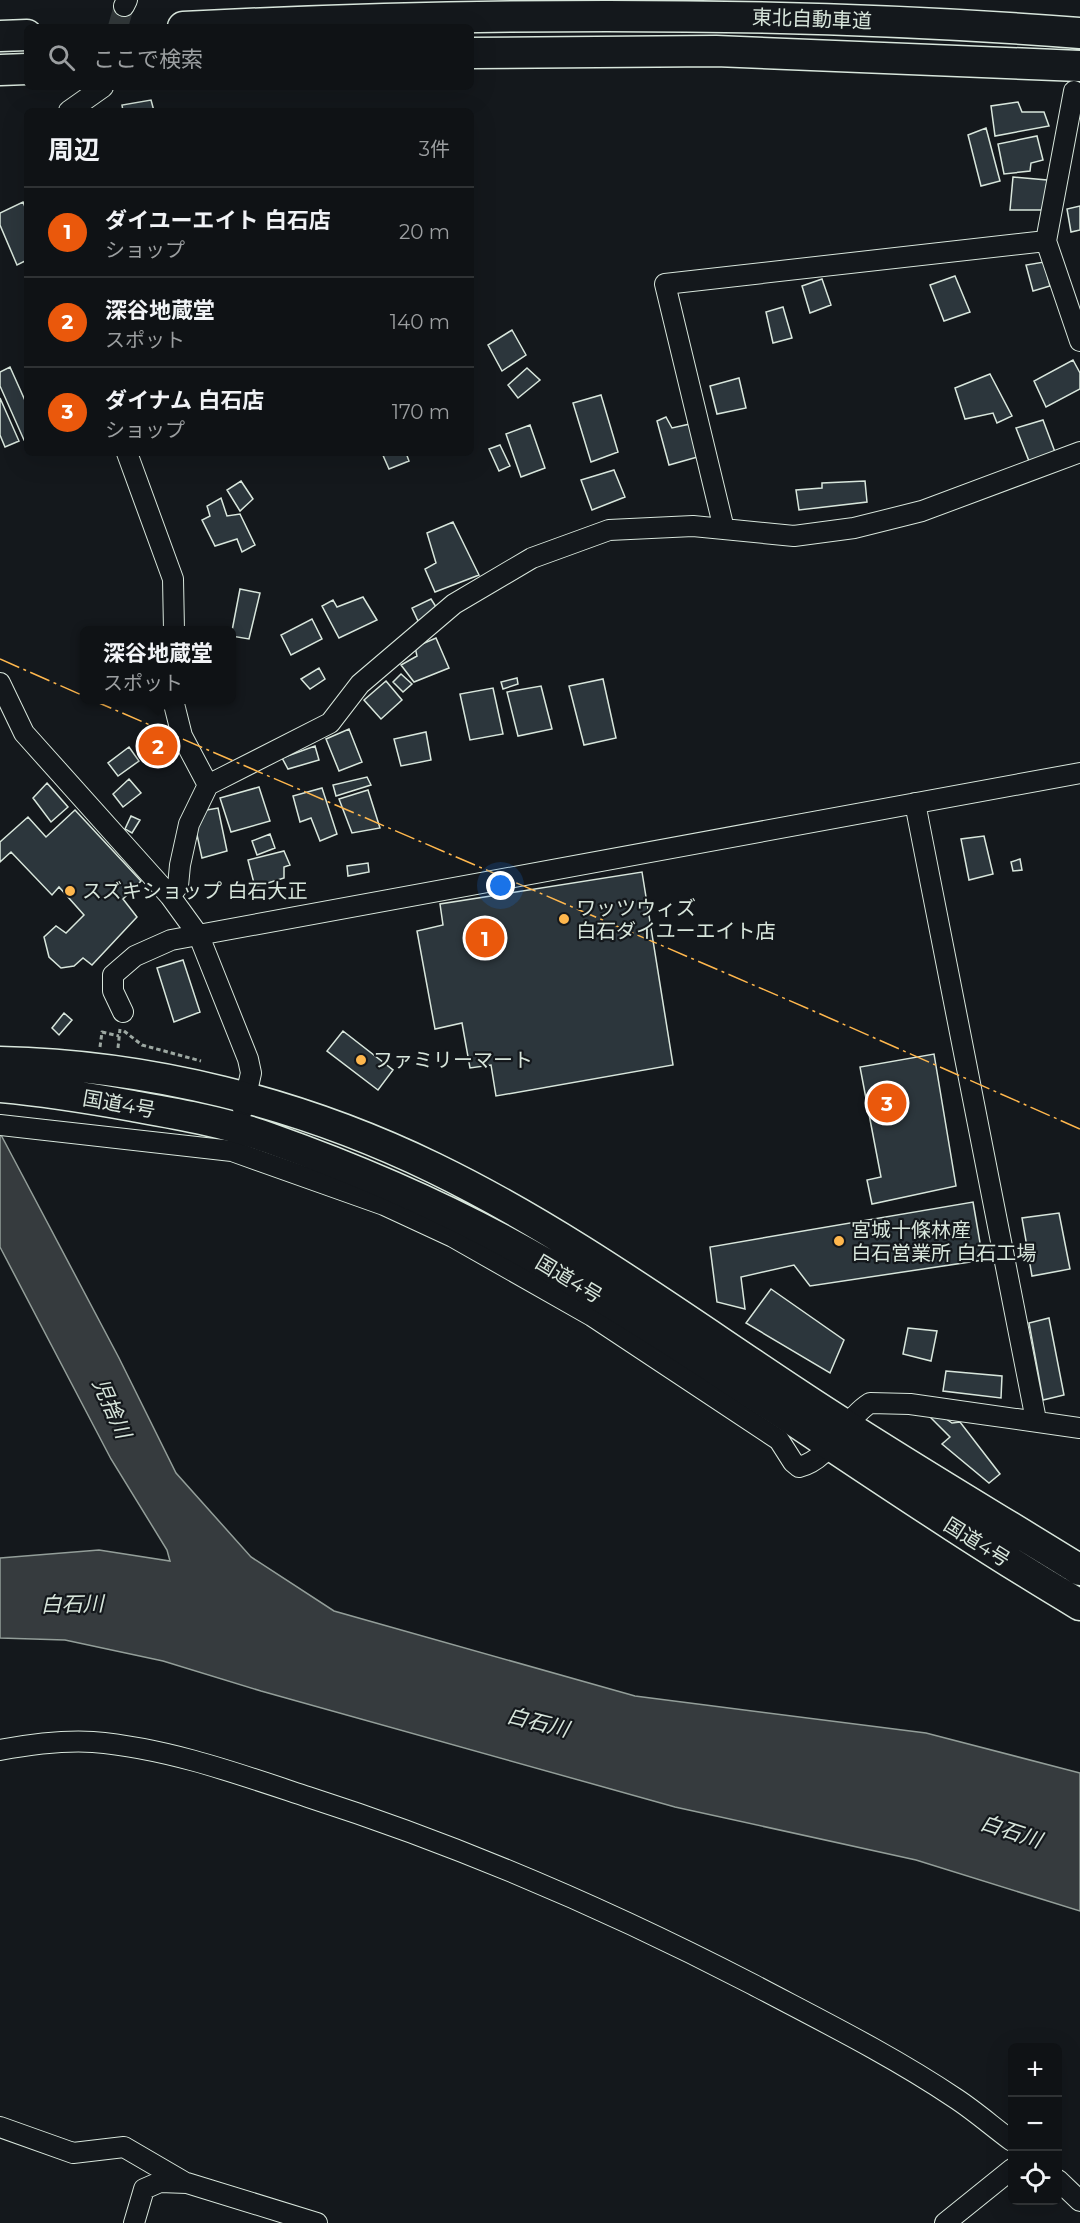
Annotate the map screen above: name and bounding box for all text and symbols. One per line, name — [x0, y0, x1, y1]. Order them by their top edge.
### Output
street label: 東北自動車道 — [752, 5, 872, 33]
search box — [24, 24, 474, 90]
icon: search — [45, 41, 78, 74]
text: ここで検索 — [93, 46, 203, 73]
text: 周辺 — [48, 134, 100, 166]
text: 3件 — [419, 137, 450, 161]
text: ダイユーエイト 白石店 — [105, 207, 331, 234]
text: 1 — [64, 220, 71, 244]
text: 20 m — [399, 220, 450, 244]
text: ショップ — [105, 238, 185, 262]
text: 深谷地蔵堂 — [105, 297, 215, 324]
text: 2 — [62, 310, 73, 334]
text: 140 m — [390, 310, 450, 334]
text: スポット — [105, 328, 185, 352]
text: ダイナム 白石店 — [105, 387, 264, 414]
text: 3 — [62, 400, 73, 424]
text: 170 m — [392, 400, 450, 424]
text: ショップ — [105, 418, 185, 442]
popup — [80, 626, 236, 704]
text: 深谷地蔵堂 — [103, 640, 213, 667]
text: スポット — [103, 671, 183, 695]
pin: 2 — [138, 724, 178, 768]
your location — [486, 871, 515, 900]
place label: スズキショップ 白石大正 — [82, 879, 307, 903]
marker: スズキショップ 白石大正 — [63, 884, 77, 898]
place label: ワッツウィズ 白石ダイユーエイト店 — [576, 896, 776, 943]
marker: ワッツウィズ 白石ダイユーエイト店 — [557, 912, 571, 926]
pin: 1 — [466, 916, 504, 960]
place label: ファミリーマート — [373, 1048, 533, 1072]
marker: ファミリーマート — [354, 1053, 368, 1067]
pin: 3 — [868, 1080, 906, 1126]
street label: 国道4号 — [81, 1086, 157, 1122]
place label: 宮城十條林産 白石営業所 白石工場 — [851, 1218, 1036, 1265]
marker: 宮城十條林産 白石営業所 白石工場 — [832, 1234, 846, 1248]
street label: 国道4号 — [531, 1250, 607, 1308]
water label: 児捨川 — [88, 1374, 137, 1444]
street label: 国道4号 — [940, 1512, 1014, 1572]
water label: 白石川 — [40, 1591, 106, 1617]
water label: 白石川 — [504, 1702, 574, 1742]
water label: 白石川 — [977, 1809, 1047, 1853]
map controls — [1008, 2043, 1062, 2205]
button: + — [1008, 2043, 1062, 2097]
button: − — [1008, 2097, 1062, 2151]
button: locate — [1008, 2151, 1062, 2205]

